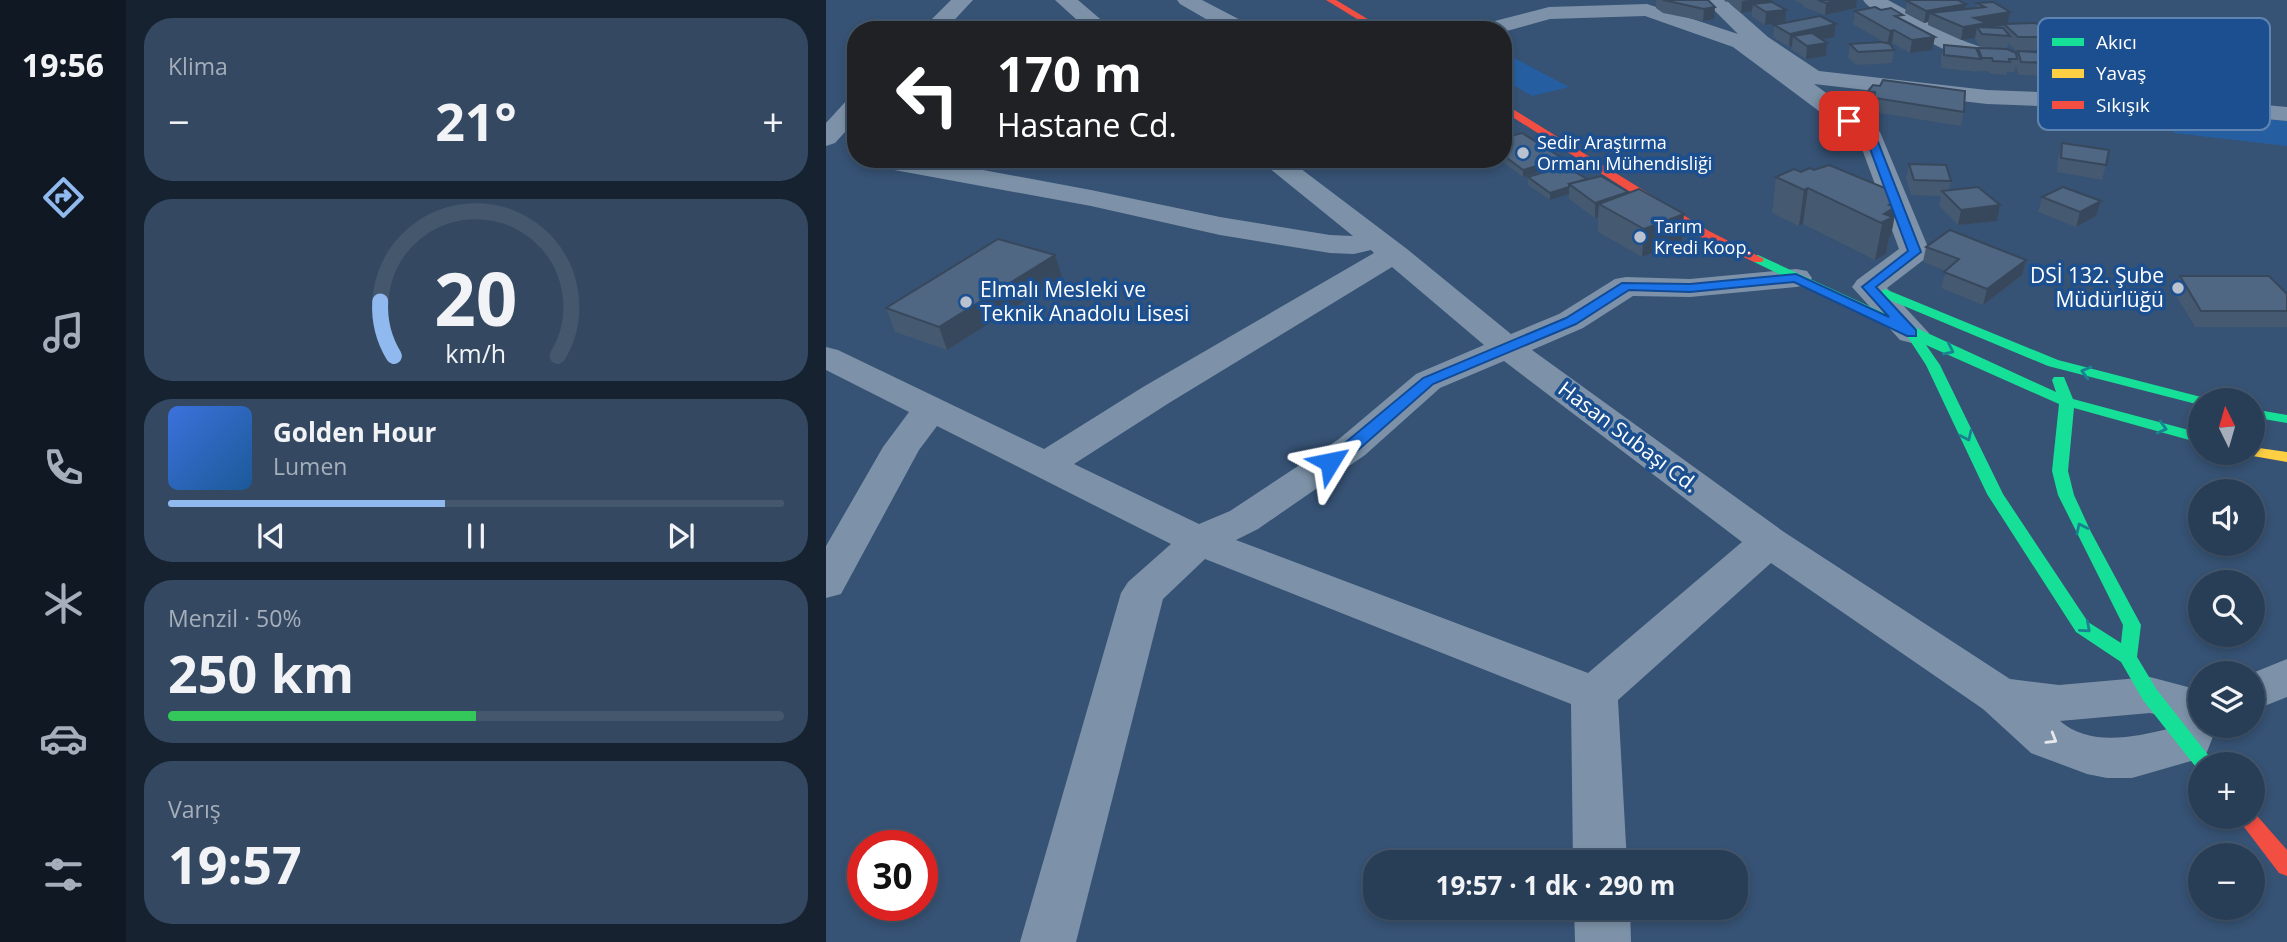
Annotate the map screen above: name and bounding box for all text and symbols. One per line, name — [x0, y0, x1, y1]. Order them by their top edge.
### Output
legend — [2038, 18, 2270, 130]
text: Akıcı — [2096, 29, 2137, 55]
text: 170 m — [997, 40, 1142, 106]
text: 19:56 — [22, 43, 104, 86]
icon: left — [882, 49, 973, 140]
text: Klima — [168, 50, 228, 82]
text: Yavaş — [2096, 60, 2146, 86]
text: 21° — [435, 85, 517, 156]
pin — [1819, 91, 1879, 151]
text: Sıkışık — [2096, 92, 2150, 118]
text: − — [168, 95, 190, 147]
text: + — [762, 95, 784, 147]
icon: arrive — [1830, 102, 1868, 140]
text: Hastane Cd. — [997, 103, 1177, 146]
place label: Sedir Araştırma Ormanı Mühendisliği — [1537, 130, 1712, 175]
marker: Sedir Araştırma Ormanı Mühendisliği — [1515, 145, 1531, 161]
icon: directions — [39, 173, 88, 222]
place label: Tarım Kredi Koop. — [1654, 214, 1751, 259]
marker: Tarım Kredi Koop. — [1632, 229, 1648, 245]
text: 20 — [434, 248, 518, 347]
place label: DSİ 132. Şube Müdürlüğü — [2030, 261, 2164, 313]
place label: Elmalı Mesleki ve Teknik Anadolu Lisesi — [980, 275, 1189, 327]
marker: DSİ 132. Şube Müdürlüğü — [2170, 280, 2186, 296]
marker: Elmalı Mesleki ve Teknik Anadolu Lisesi — [958, 294, 974, 310]
icon: music — [39, 308, 88, 357]
text: km/h — [446, 336, 506, 370]
one-way arrow — [1942, 342, 1954, 356]
one-way arrow — [2081, 365, 2093, 380]
street label: Hasan Subaşı Cd. — [1553, 374, 1704, 498]
north arrow — [2188, 388, 2264, 466]
map controls — [2188, 388, 2265, 920]
text: Golden Hour — [273, 414, 436, 450]
one-way arrow — [2156, 420, 2168, 434]
position arrow — [1293, 425, 1367, 499]
one-way arrow — [1959, 429, 1973, 441]
icon: phone — [39, 443, 88, 492]
text: Lumen — [273, 450, 347, 482]
button: sound — [2188, 479, 2265, 556]
icon: previous — [252, 517, 290, 555]
icon: pause — [457, 517, 495, 555]
icon: next — [662, 517, 700, 555]
one-way arrow — [2075, 523, 2089, 535]
button: search — [2188, 570, 2265, 647]
icon: climate — [39, 579, 88, 628]
text: Menzil · 50% — [168, 602, 301, 634]
one-way arrow — [2078, 620, 2091, 632]
text: 250 km — [168, 637, 354, 708]
button: layers — [2188, 661, 2265, 738]
icon: car — [39, 714, 88, 763]
one-way arrow — [2044, 731, 2057, 744]
button: + — [2188, 752, 2265, 829]
text: Varış — [168, 793, 221, 825]
text: 19:57 — [168, 828, 302, 899]
speed limit sign: 30 — [847, 830, 938, 921]
button: − — [2188, 843, 2265, 920]
icon: filters — [39, 850, 88, 899]
text: 19:57 · 1 dk · 290 m — [1436, 867, 1675, 903]

